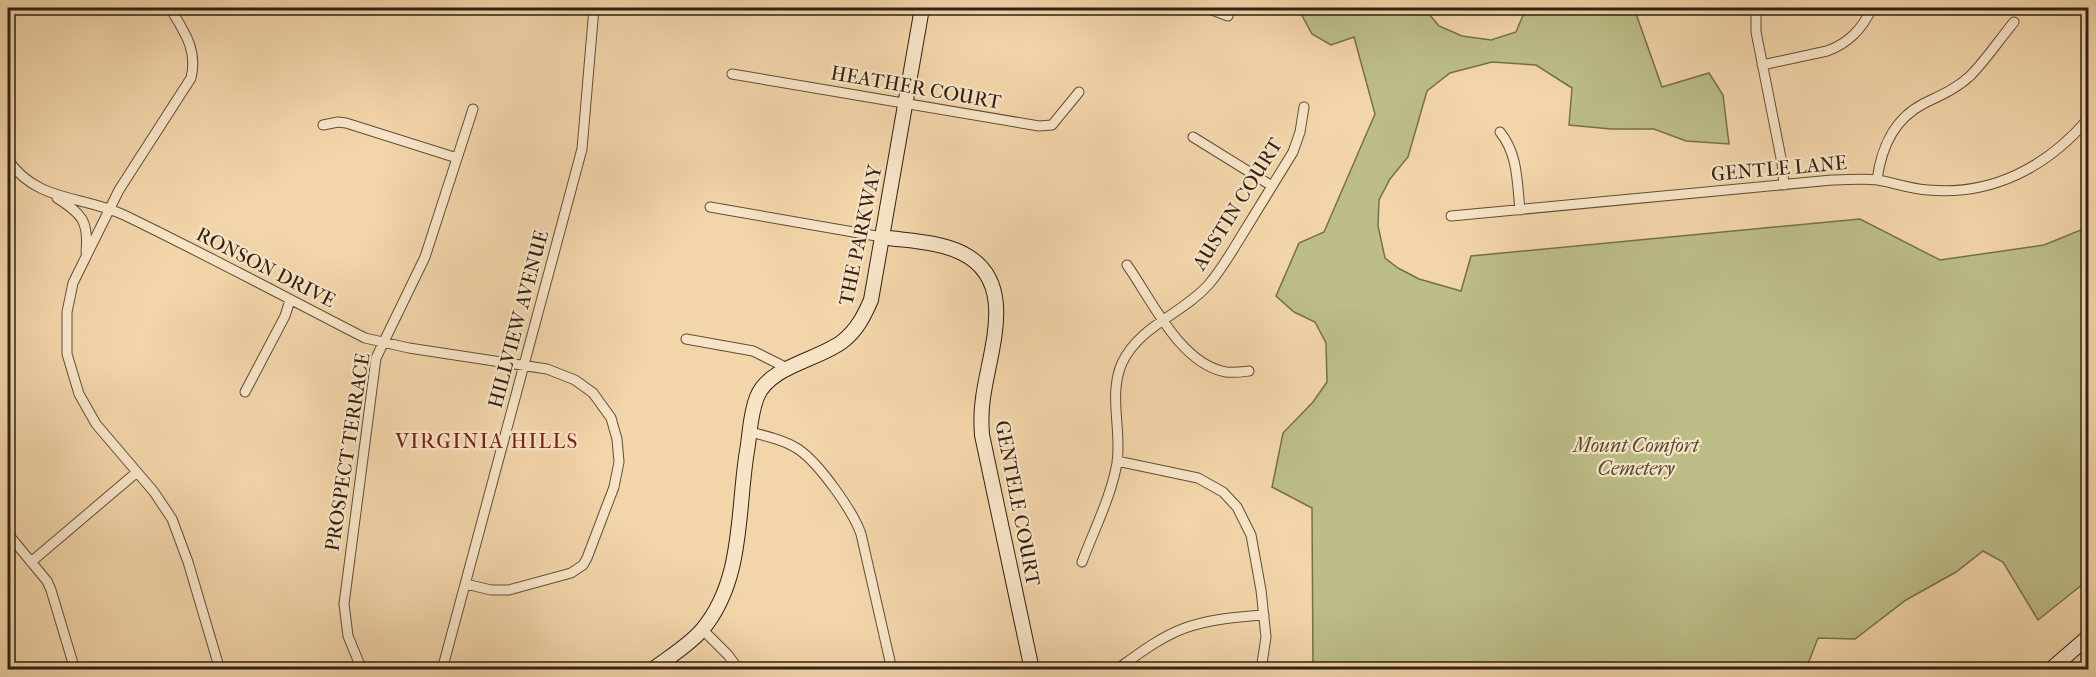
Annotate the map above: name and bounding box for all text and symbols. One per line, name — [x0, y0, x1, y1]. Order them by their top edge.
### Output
street label: HEATHER COURT — [829, 61, 1003, 114]
street label: AUSTIN COURT — [1187, 134, 1287, 275]
street label: GENTLE LANE — [1710, 151, 1848, 186]
street label: THE PARKWAY — [834, 161, 887, 307]
street label: RONSON DRIVE — [193, 223, 339, 312]
street label: HILLVIEW AVENUE — [484, 228, 553, 410]
street label: PROSPECT TERRACE — [320, 351, 375, 553]
street label: GENTELE COURT — [990, 419, 1045, 588]
district label: VIRGINIA HILLS — [394, 429, 579, 453]
park label: Mount Comfort Cemetery — [1571, 434, 1701, 480]

